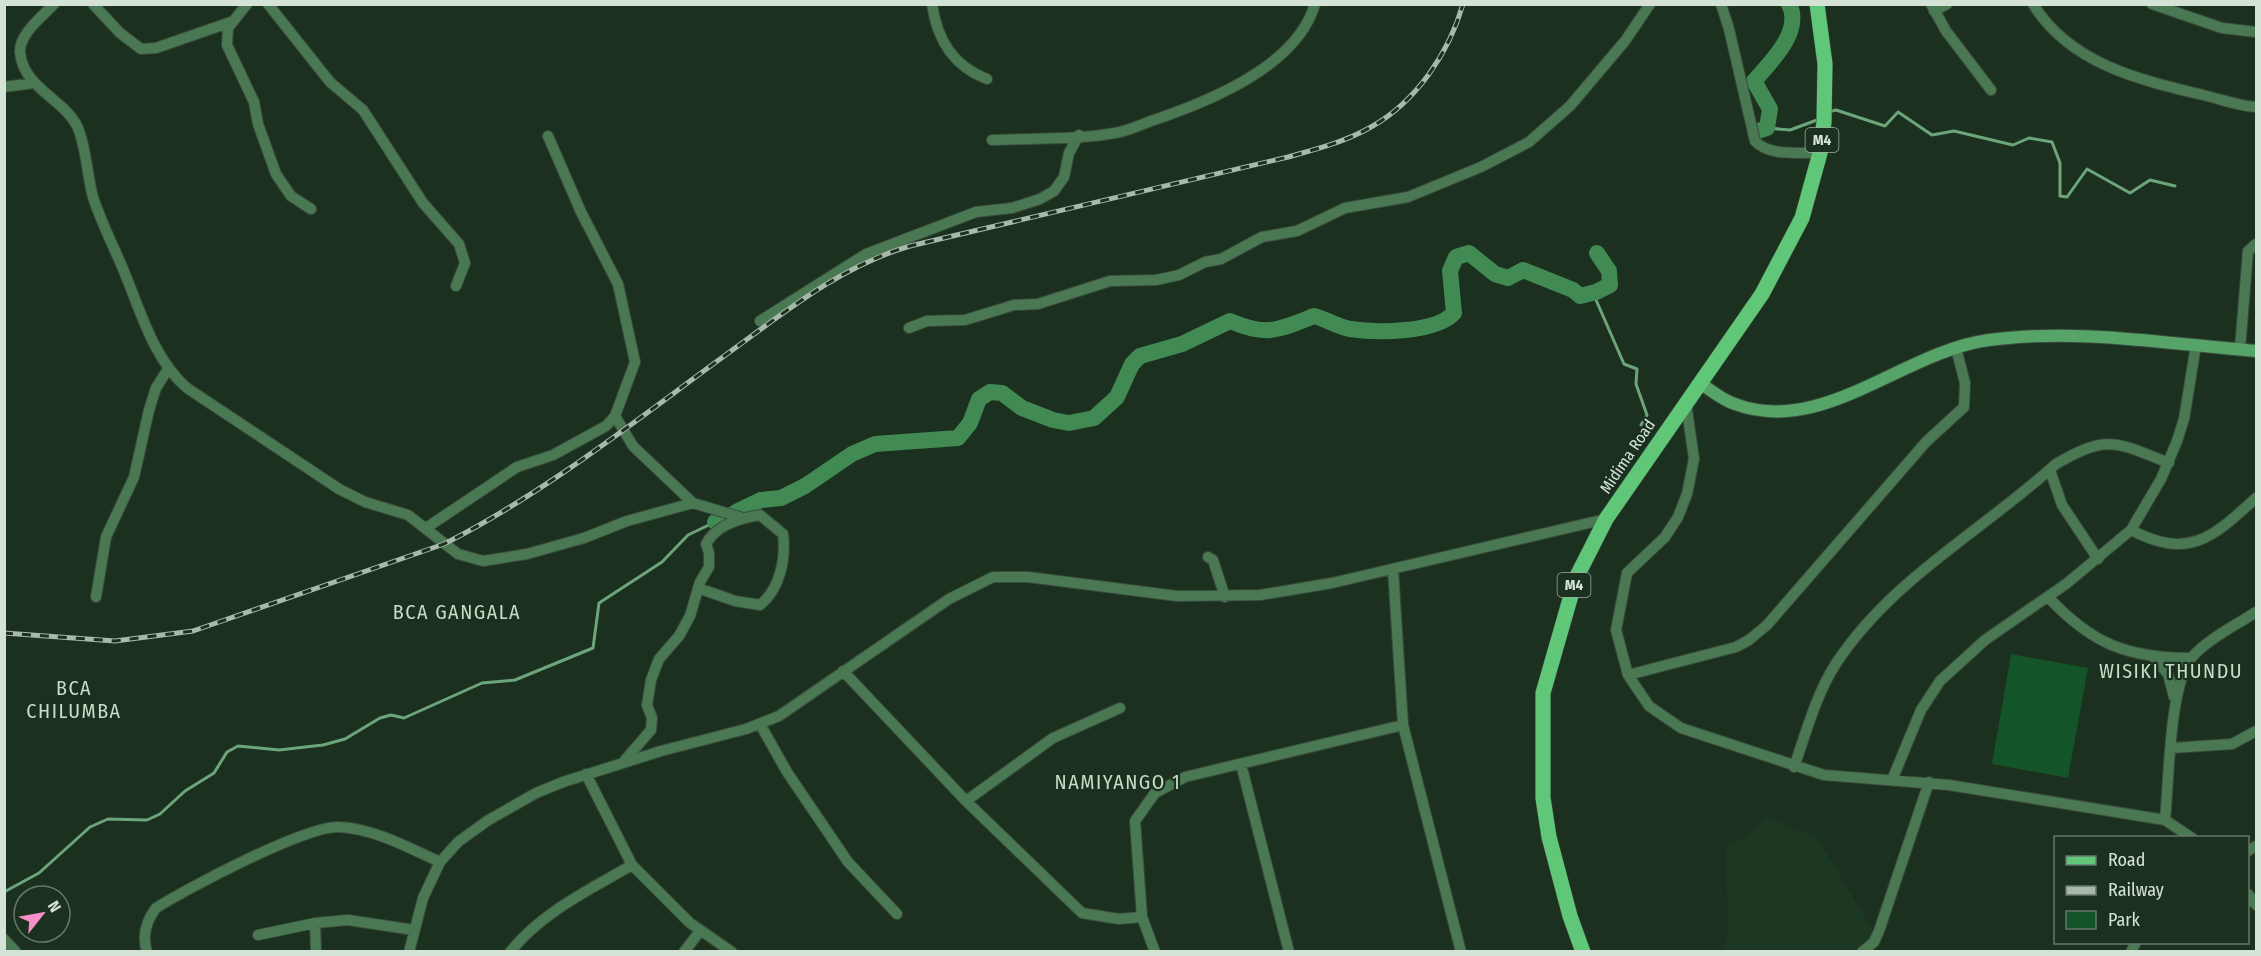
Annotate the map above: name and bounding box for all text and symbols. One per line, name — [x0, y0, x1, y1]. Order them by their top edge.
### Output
road number: M4 — [1806, 128, 1838, 152]
street label: Midima Road — [1596, 416, 1659, 497]
road number: M4 — [1558, 573, 1590, 597]
district label: BCA GANGALA — [393, 600, 521, 624]
district label: WISIKI THUNDU — [2099, 659, 2243, 683]
district label: BCA CHILUMBA — [26, 676, 122, 723]
district label: NAMIYANGO 1 — [1055, 770, 1181, 794]
legend — [2054, 836, 2249, 944]
text: Road — [2108, 849, 2145, 871]
text: Railway — [2108, 879, 2164, 901]
north arrow — [12, 884, 72, 944]
text: N — [44, 898, 65, 916]
text: Park — [2108, 909, 2141, 931]

